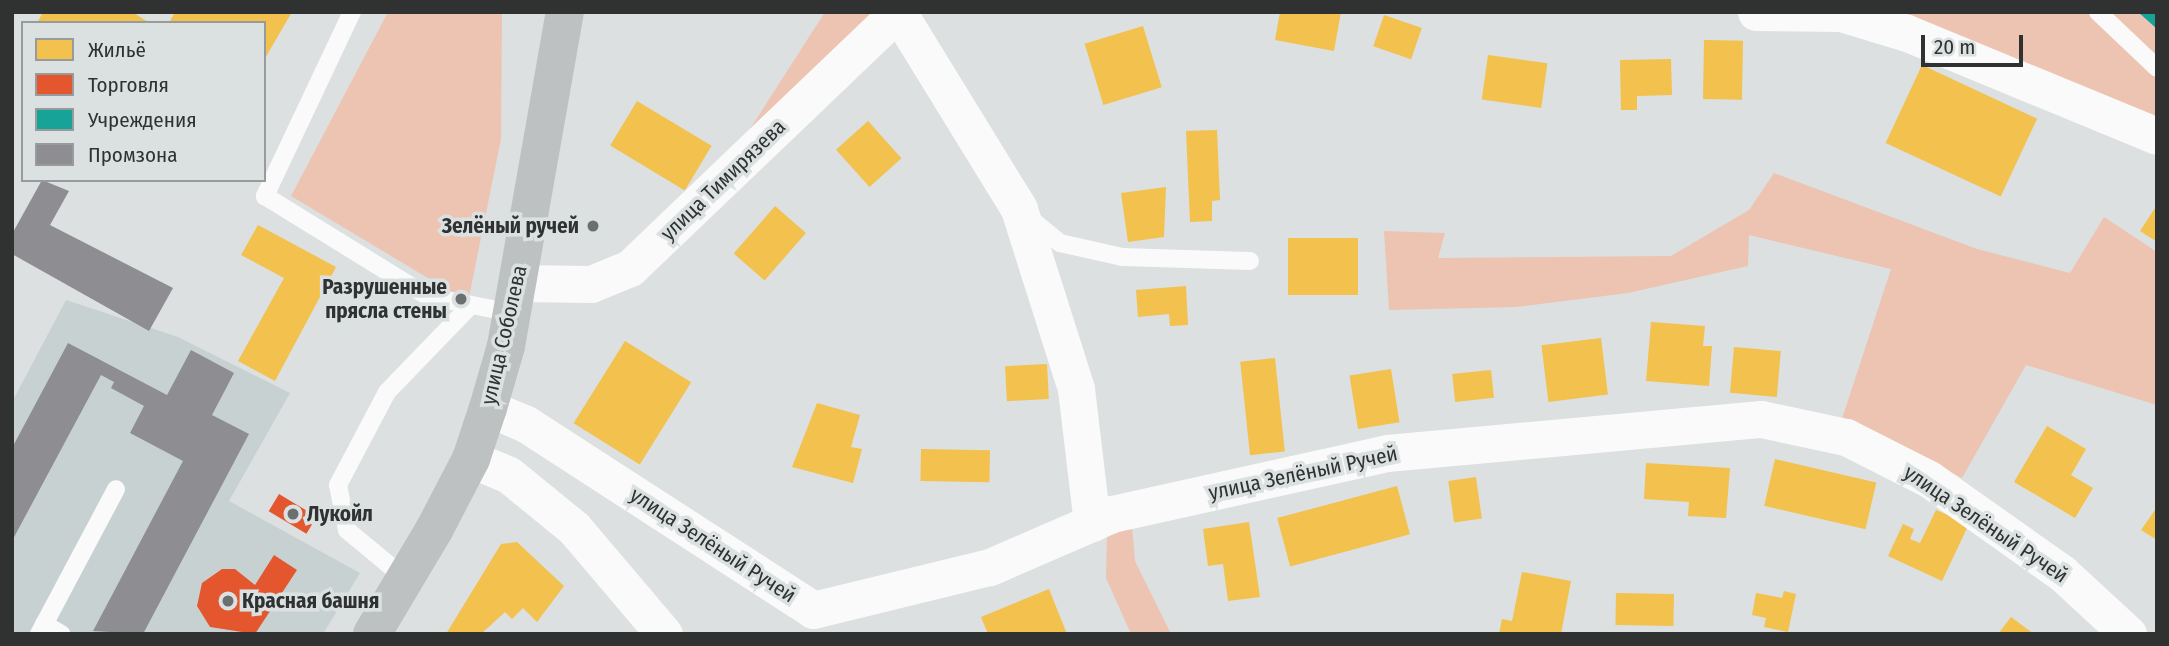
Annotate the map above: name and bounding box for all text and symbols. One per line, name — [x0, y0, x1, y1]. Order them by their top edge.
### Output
legend — [21, 21, 266, 182]
scale bar — [1924, 21, 2025, 65]
text: 20 m — [1934, 34, 1975, 60]
text: Жильё — [88, 37, 146, 63]
text: Торговля — [88, 72, 169, 98]
text: Учреждения — [88, 107, 197, 133]
street label: улица Тимирязева — [655, 114, 791, 246]
text: Промзона — [88, 142, 177, 168]
place label: Зелёный ручей — [442, 213, 579, 239]
marker: Зелёный ручей — [585, 218, 601, 234]
street label: улица Соболева — [476, 263, 532, 407]
place label: Разрушенные прясла стены — [322, 274, 447, 324]
marker: Разрушенные прясла стены — [453, 291, 469, 307]
street label: улица Зелёный Ручей — [1206, 441, 1400, 505]
street label: улица Зелёный Ручей — [1899, 460, 2073, 588]
street label: улица Зелёный Ручей — [625, 482, 801, 608]
place label: Лукойл — [307, 501, 373, 527]
marker: Лукойл — [285, 506, 301, 522]
place label: Красная башня — [242, 588, 379, 614]
marker: Красная башня — [220, 593, 236, 609]

